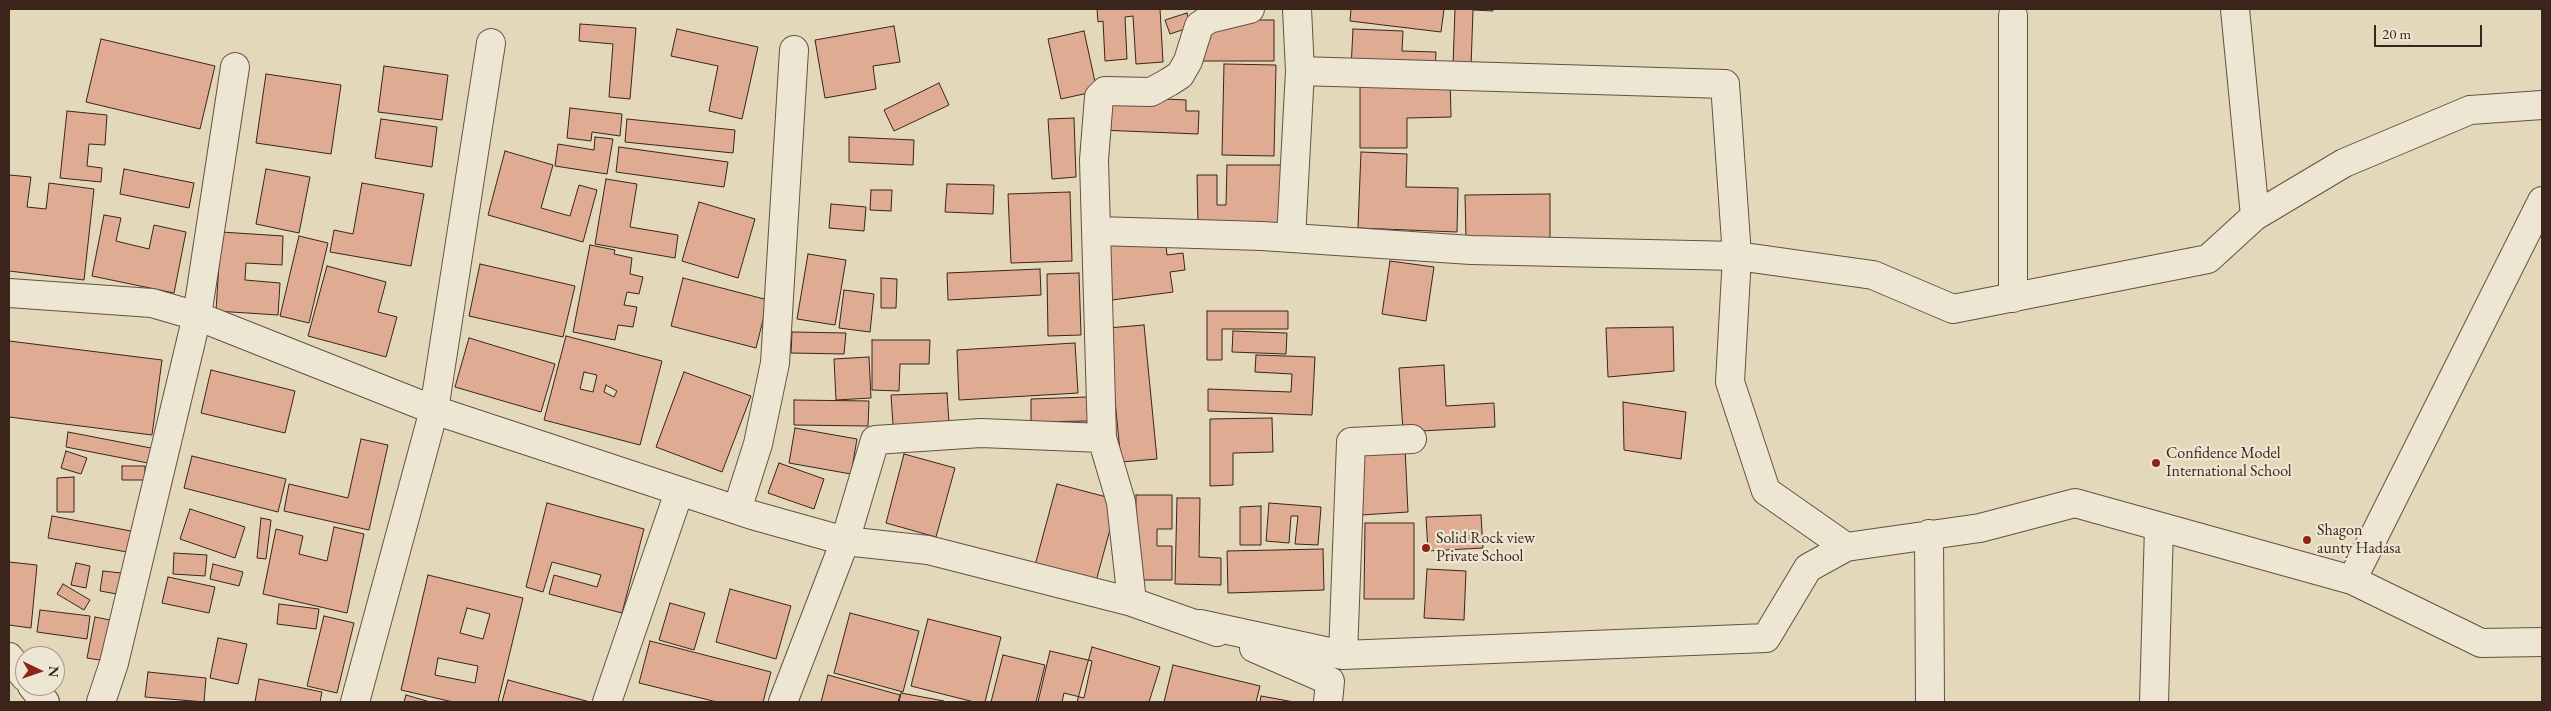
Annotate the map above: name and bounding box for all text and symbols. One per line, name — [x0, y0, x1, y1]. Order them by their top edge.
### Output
scale bar — [2376, 15, 2484, 47]
text: 20 m — [2382, 24, 2411, 43]
place label: Confidence Model International School — [2166, 444, 2292, 482]
marker: Confidence Model International School — [2150, 457, 2162, 469]
place label: Shagon aunty Hadasa — [2317, 521, 2401, 559]
place label: Solid Rock view Private School — [1436, 529, 1535, 567]
marker: Shagon aunty Hadasa — [2301, 534, 2313, 546]
marker: Solid Rock view Private School — [1420, 542, 1432, 554]
north arrow — [15, 646, 65, 696]
text: N — [45, 666, 63, 678]

